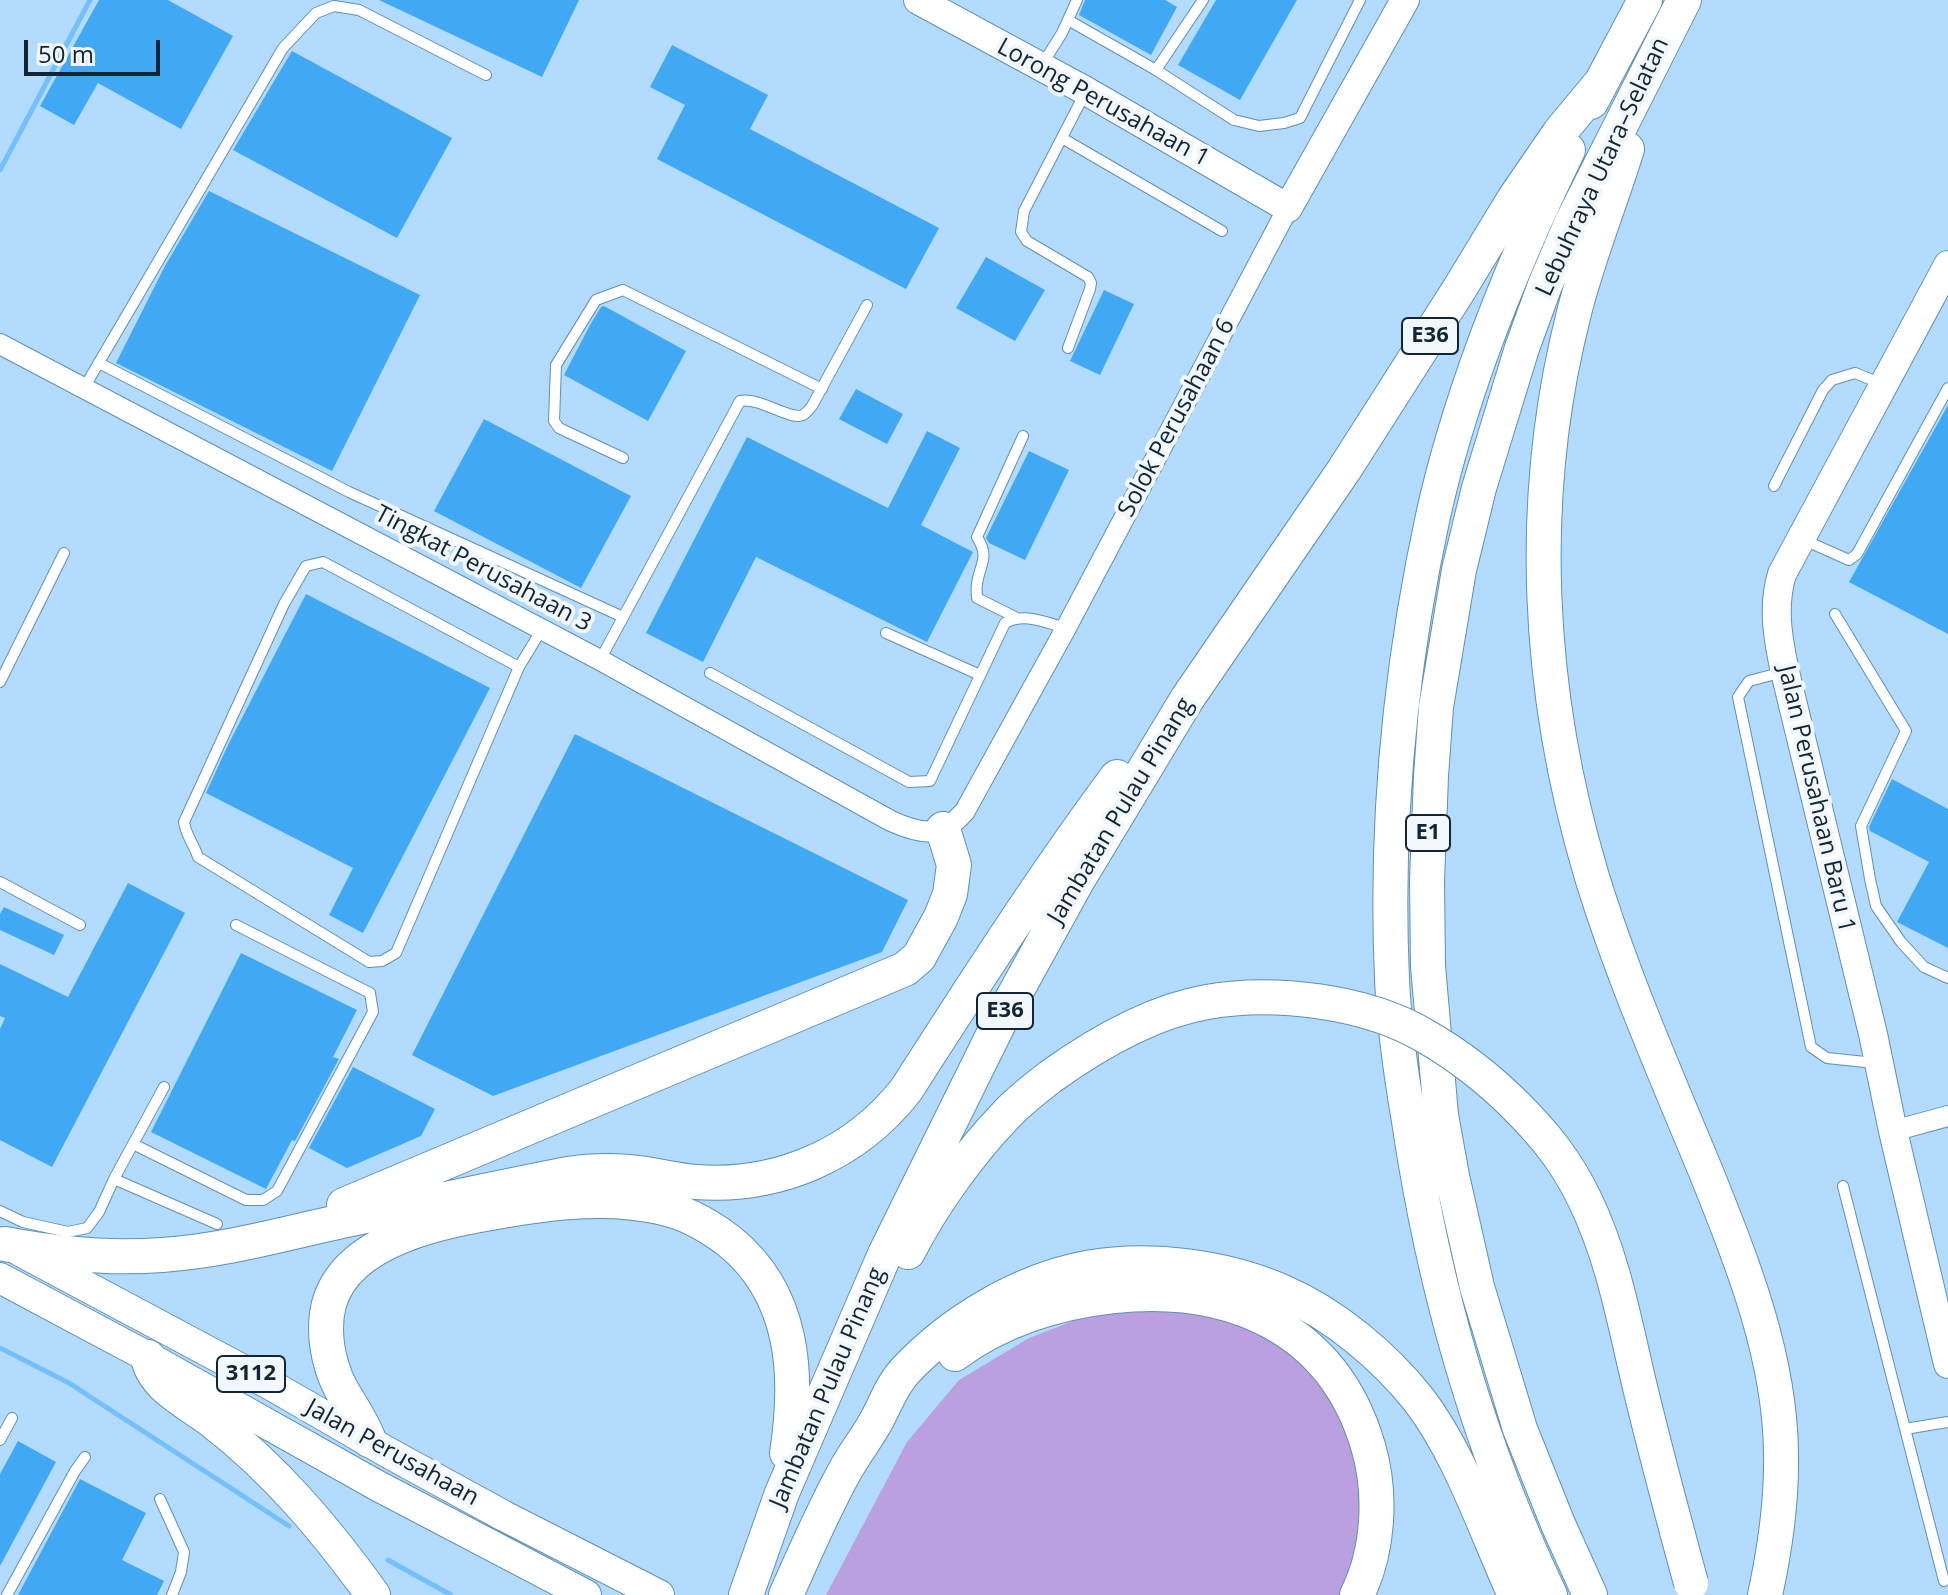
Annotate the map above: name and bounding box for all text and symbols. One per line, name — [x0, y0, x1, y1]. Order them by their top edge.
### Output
scale bar — [28, 24, 164, 74]
street label: Lorong Perusahaan 1 — [992, 33, 1214, 173]
street label: Lebuhraya Utara–Selatan — [1530, 33, 1676, 301]
text: 50 m — [38, 37, 94, 70]
street label: Solok Perusahaan 6 — [1113, 314, 1241, 522]
road number: E36 — [1402, 318, 1458, 354]
street label: Tingkat Perusahaan 3 — [370, 500, 596, 638]
street label: Jalan Perusahaan Baru 1 — [1771, 663, 1861, 935]
street label: Jambatan Pulau Pinang — [1042, 693, 1200, 929]
road number: E1 — [1406, 815, 1450, 851]
road number: E36 — [977, 993, 1033, 1029]
street label: Jambatan Pulau Pinang — [764, 1263, 892, 1513]
road number: 3112 — [217, 1356, 285, 1392]
street label: Jalan Perusahaan — [300, 1394, 484, 1512]

